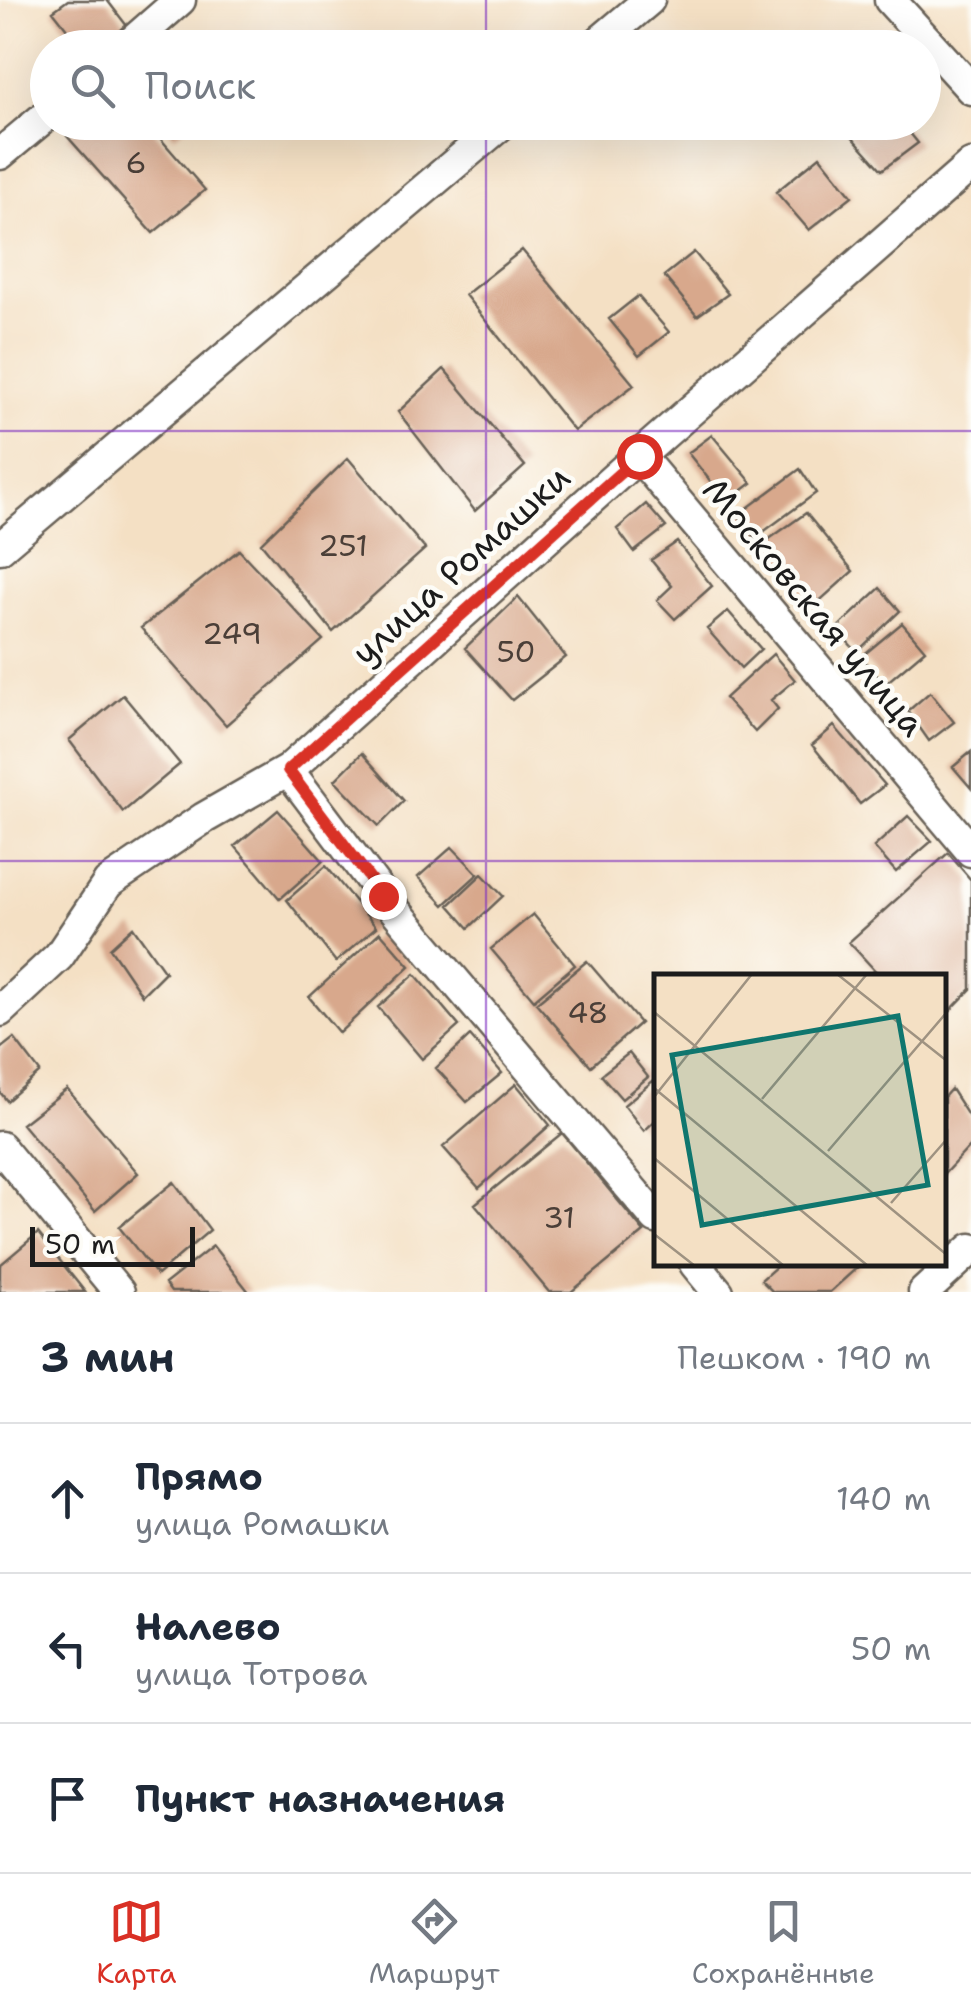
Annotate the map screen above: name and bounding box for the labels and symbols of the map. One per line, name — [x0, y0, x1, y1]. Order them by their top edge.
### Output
house number: 6 — [126, 142, 147, 183]
route start — [617, 434, 663, 480]
street label: улица Ромашки — [341, 454, 580, 675]
street label: Московская улица — [692, 468, 936, 746]
house number: 251 — [318, 525, 368, 566]
house number: 249 — [202, 613, 262, 654]
house number: 50 — [496, 631, 536, 672]
route end — [361, 874, 407, 920]
inset map — [654, 974, 946, 1267]
house number: 48 — [567, 992, 609, 1033]
house number: 31 — [543, 1197, 575, 1238]
scale bar — [30, 1222, 195, 1266]

